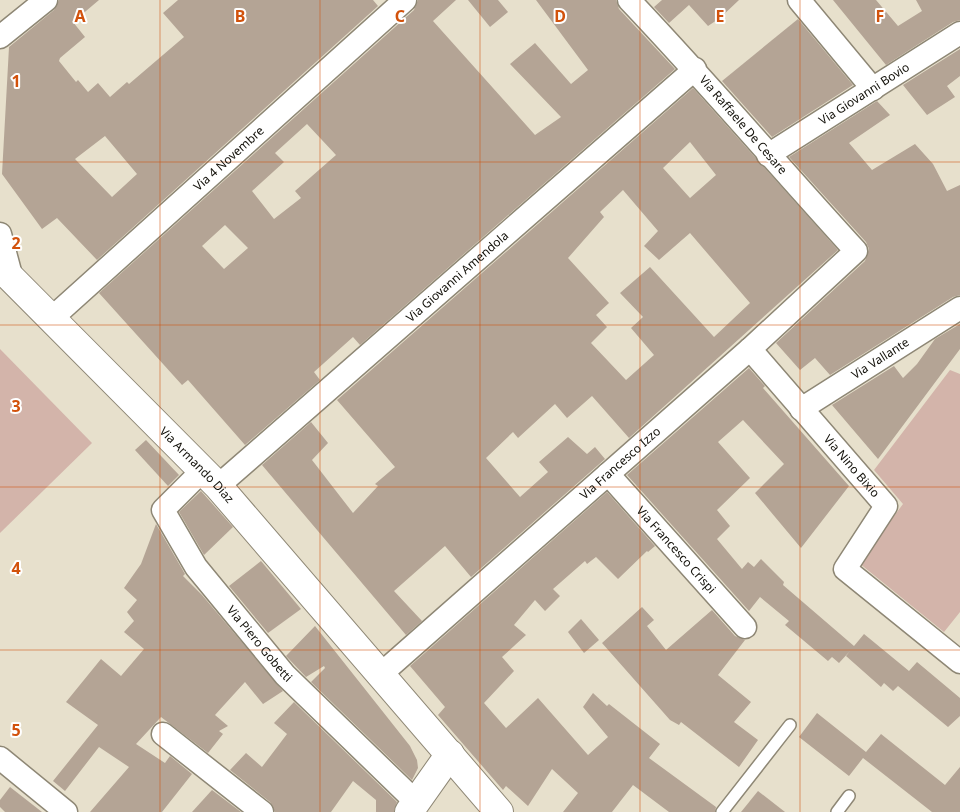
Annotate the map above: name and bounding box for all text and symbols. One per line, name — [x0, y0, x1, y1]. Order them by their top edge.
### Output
text: A — [74, 5, 86, 27]
text: B — [235, 5, 245, 27]
text: C — [395, 5, 405, 27]
text: D — [554, 5, 566, 27]
text: E — [716, 5, 725, 27]
text: F — [876, 5, 884, 27]
street label: Via Giovanni Bovio — [815, 58, 913, 129]
text: 1 — [11, 70, 21, 92]
street label: Via Raffaele De Cesare — [696, 72, 791, 178]
street label: Via 4 Novembre — [190, 122, 268, 195]
street label: Via Giovanni Amendola — [402, 227, 512, 326]
text: 2 — [11, 232, 21, 254]
street label: Via Vallante — [848, 333, 912, 383]
text: 3 — [11, 395, 21, 417]
street label: Via Armando Diaz — [156, 423, 238, 507]
street label: Via Francesco Izzo — [576, 423, 664, 503]
street label: Via Nino Bixio — [820, 431, 884, 501]
street label: Via Francesco Crispi — [633, 502, 720, 597]
text: 4 — [11, 557, 21, 579]
street label: Via Piero Gobetti — [223, 602, 296, 685]
text: 5 — [11, 719, 21, 741]

